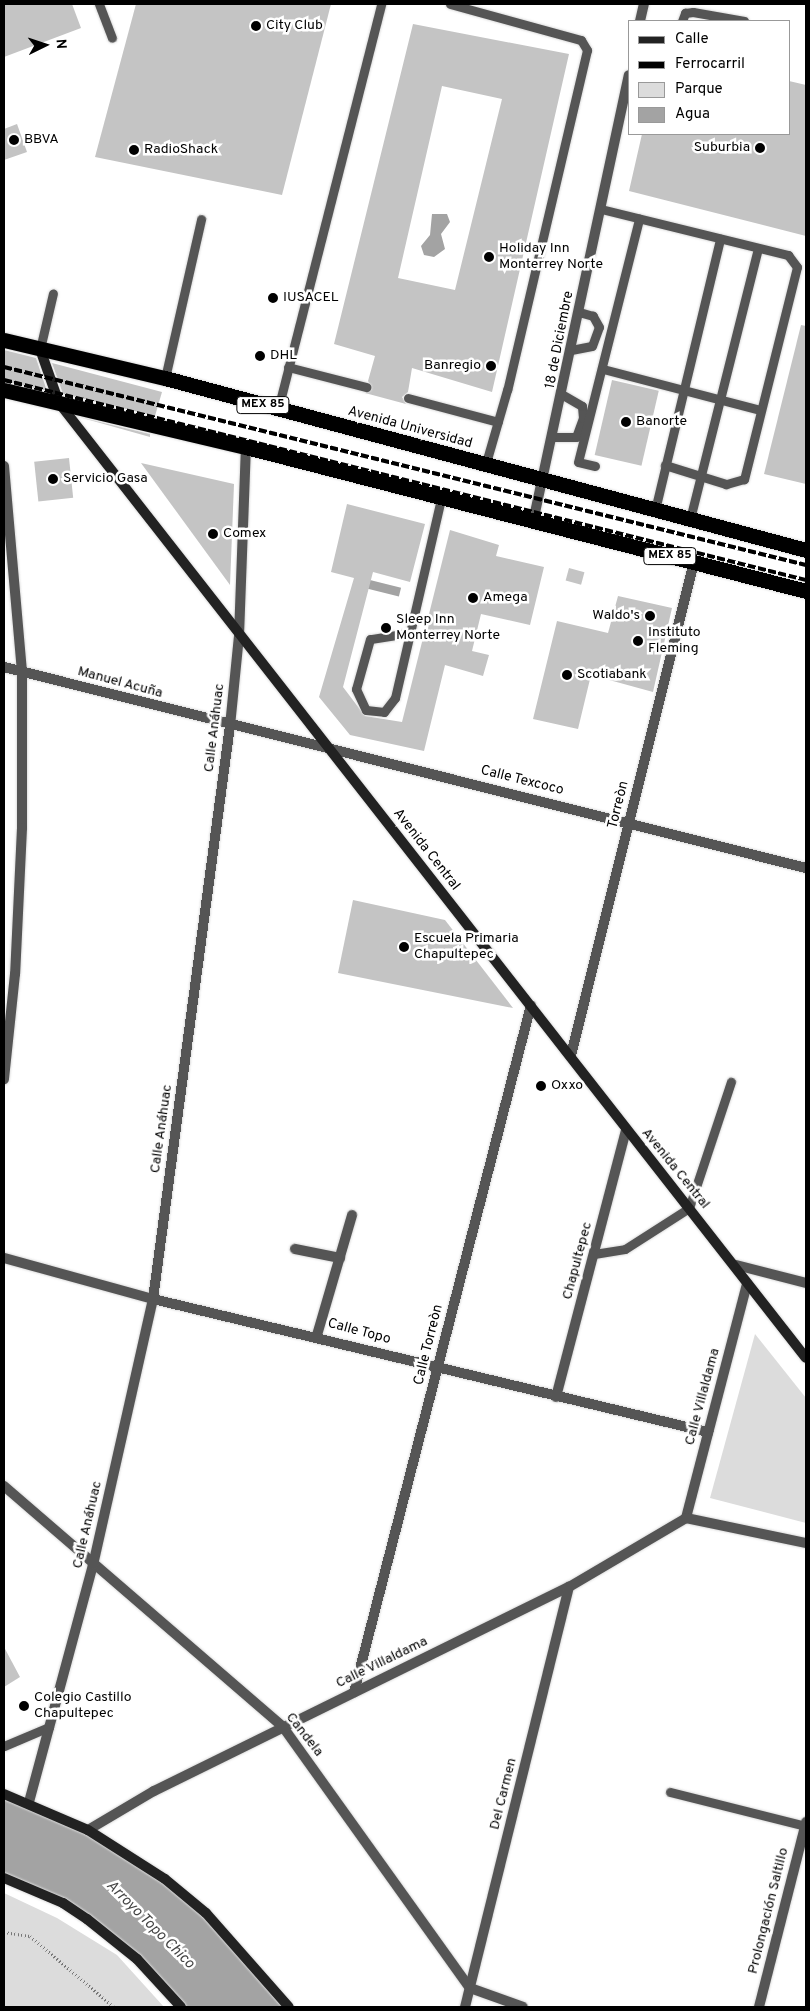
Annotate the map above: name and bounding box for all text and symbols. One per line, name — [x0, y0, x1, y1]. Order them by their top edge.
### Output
place label: City Club — [266, 18, 323, 34]
north arrow — [20, 20, 70, 70]
marker: City Club — [250, 20, 262, 32]
legend — [628, 20, 790, 135]
text: Calle — [675, 30, 709, 49]
text: N — [52, 38, 69, 50]
text: Ferrocarril — [675, 55, 745, 74]
text: Parque — [675, 80, 723, 99]
text: Agua — [675, 105, 710, 124]
place label: BBVA — [24, 132, 59, 148]
marker: BBVA — [8, 134, 20, 146]
place label: Suburbia — [694, 140, 750, 156]
place label: RadioShack — [144, 142, 218, 158]
marker: Suburbia — [754, 142, 766, 154]
marker: RadioShack — [128, 144, 140, 156]
place label: Holiday Inn Monterrey Norte — [499, 241, 603, 274]
marker: Holiday Inn Monterrey Norte — [483, 251, 495, 263]
place label: IUSACEL — [283, 290, 339, 306]
street label: 18 de Diciembre — [542, 290, 578, 390]
marker: IUSACEL — [267, 292, 279, 304]
place label: DHL — [270, 348, 297, 364]
marker: DHL — [254, 350, 266, 362]
place label: Banregio — [424, 358, 481, 374]
marker: Banregio — [485, 360, 497, 372]
road number: MEX 85 — [236, 396, 290, 414]
street label: Avenida Universidad — [346, 403, 474, 453]
place label: Banorte — [636, 414, 687, 430]
marker: Banorte — [620, 416, 632, 428]
place label: Servicio Gasa — [63, 471, 148, 487]
marker: Servicio Gasa — [47, 473, 59, 485]
place label: Comex — [223, 526, 266, 542]
marker: Comex — [207, 528, 219, 540]
road number: MEX 85 — [642, 546, 698, 566]
place label: Amega — [483, 590, 528, 606]
marker: Amega — [467, 592, 479, 604]
place label: Waldo's — [592, 608, 640, 624]
marker: Waldo's — [644, 610, 656, 622]
place label: Sleep Inn Monterrey Norte — [396, 612, 500, 644]
marker: Sleep Inn Monterrey Norte — [380, 622, 392, 634]
place label: Instituto Fleming — [648, 625, 701, 658]
marker: Instituto Fleming — [632, 635, 644, 647]
street label: Manuel Acuña — [75, 663, 165, 703]
place label: Scotiabank — [577, 667, 647, 683]
marker: Scotiabank — [561, 669, 573, 681]
street label: Calle Anáhuac — [201, 682, 229, 774]
street label: Calle Texcoco — [478, 763, 566, 799]
street label: Torreòn — [605, 779, 633, 831]
street label: Avenida Central — [389, 806, 463, 894]
place label: Escuela Primaria Chapultepec — [414, 931, 519, 964]
marker: Escuela Primaria Chapultepec — [398, 941, 410, 953]
place label: Oxxo — [551, 1078, 583, 1094]
marker: Oxxo — [535, 1080, 547, 1092]
street label: Calle Anáhuac — [147, 1083, 177, 1175]
street label: Avenida Central — [637, 1125, 713, 1213]
street label: Chapultepec — [560, 1220, 596, 1302]
street label: Calle Torreòn — [411, 1303, 447, 1387]
street label: Calle Topo — [325, 1315, 393, 1349]
street label: Calle Villaldama — [682, 1346, 724, 1448]
street label: Calle Anáhuac — [70, 1479, 106, 1571]
street label: Calle Villaldama — [333, 1633, 431, 1693]
place label: Colegio Castillo Chapultepec — [34, 1690, 131, 1722]
marker: Colegio Castillo Chapultepec — [18, 1700, 30, 1712]
street label: Candela — [282, 1710, 326, 1760]
street label: Del Carmen — [487, 1756, 521, 1832]
street label: Prolongación Saltillo — [745, 1846, 793, 1976]
water label: Arroyo Topo Chico — [102, 1877, 198, 1973]

